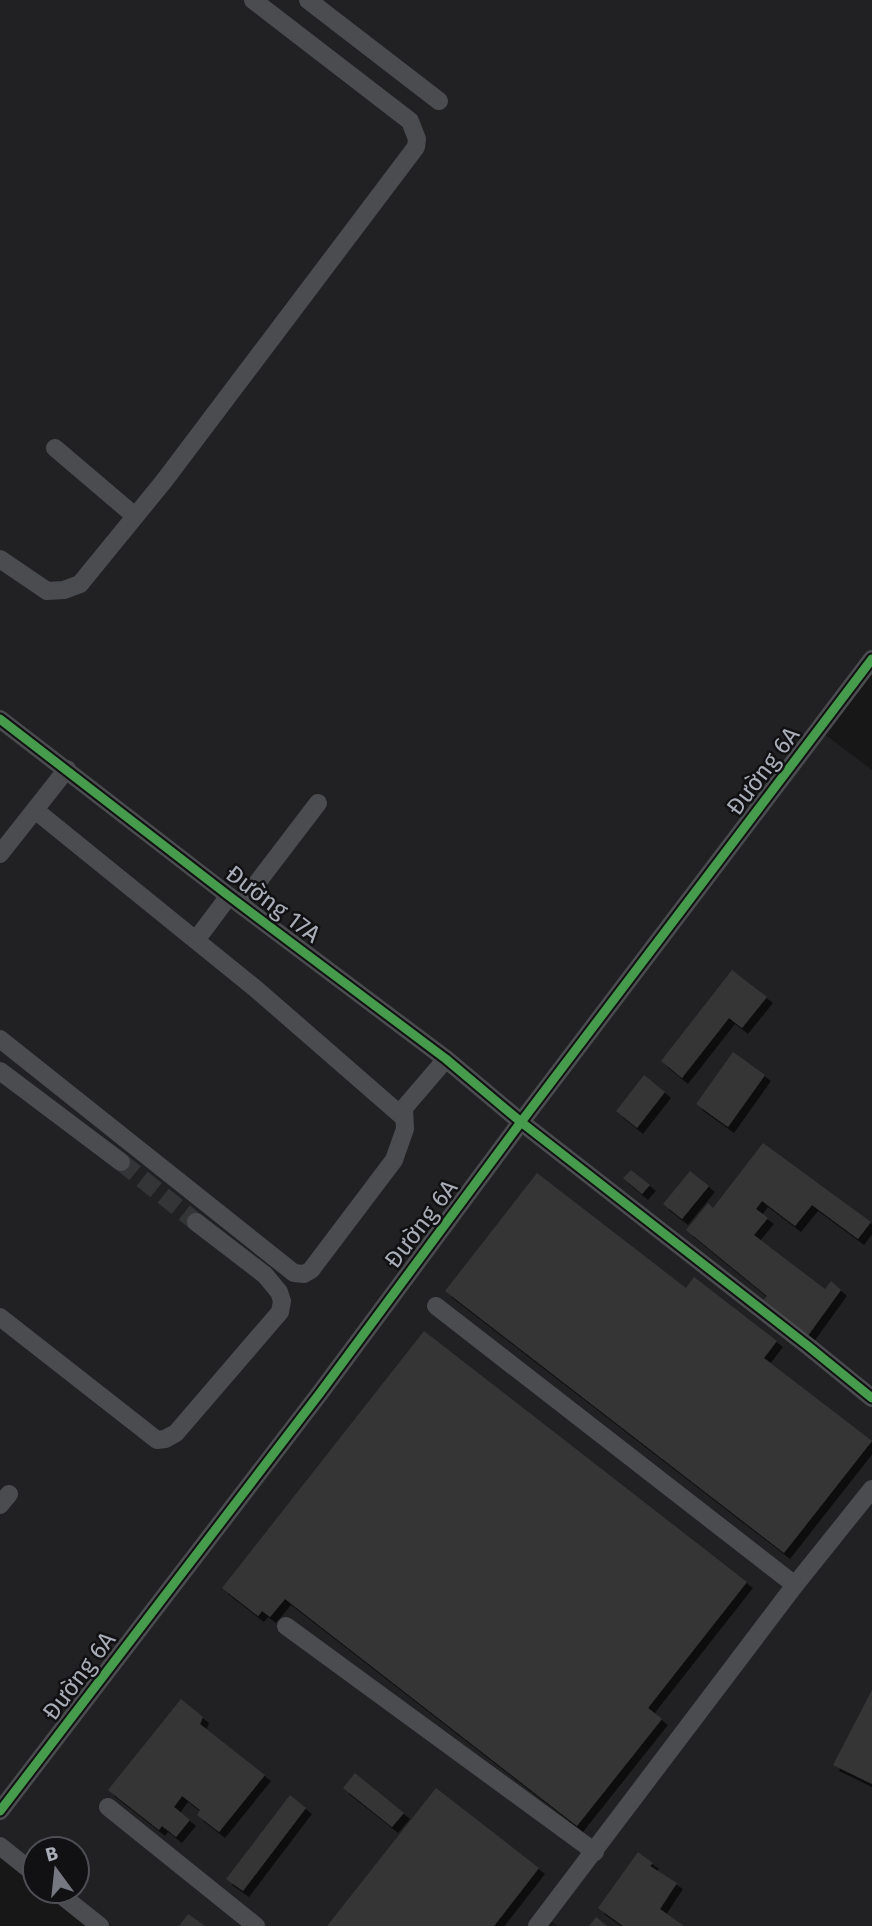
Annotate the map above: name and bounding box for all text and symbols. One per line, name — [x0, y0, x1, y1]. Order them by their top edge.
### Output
street label: Đường 6A — [721, 721, 805, 821]
street label: Đường 17A — [220, 859, 326, 949]
street label: Đường 6A — [379, 1174, 463, 1274]
street label: Đường 6A — [37, 1626, 121, 1726]
north arrow — [21, 1835, 91, 1905]
text: B — [43, 1841, 61, 1867]

